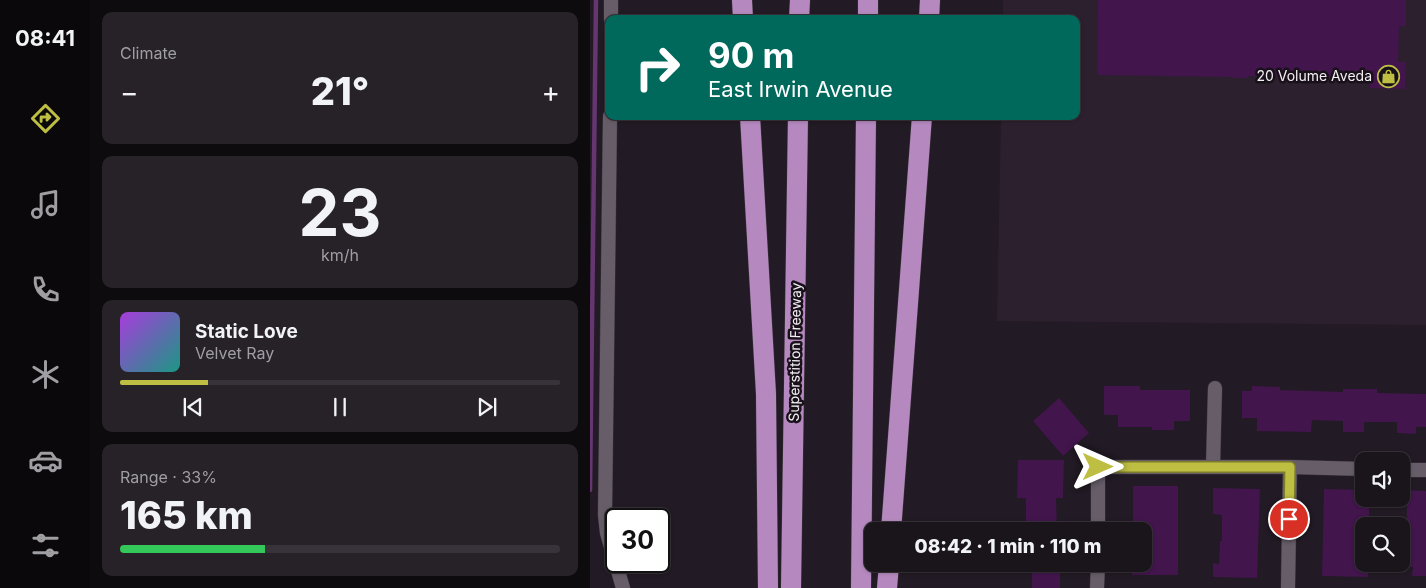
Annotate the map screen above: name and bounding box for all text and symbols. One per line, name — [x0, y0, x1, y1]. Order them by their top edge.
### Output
text: 08:41 — [15, 25, 75, 51]
text: 90 m — [708, 34, 795, 76]
icon: right — [625, 35, 690, 100]
text: Climate — [120, 43, 177, 63]
shop icon: 20 Volume Aveda — [1376, 64, 1400, 88]
place label: 20 Volume Aveda — [1256, 67, 1372, 84]
text: 21° — [311, 68, 369, 114]
text: − — [120, 75, 139, 109]
text: + — [541, 75, 560, 109]
text: East Irwin Avenue — [708, 76, 893, 102]
icon: directions — [28, 101, 63, 136]
text: 23 — [299, 173, 381, 252]
icon: music — [28, 187, 63, 222]
text: km/h — [321, 245, 359, 265]
icon: phone — [28, 272, 63, 307]
street label: Superstition Freeway — [785, 282, 804, 422]
text: Static Love — [195, 320, 298, 343]
text: Velvet Ray — [195, 343, 274, 363]
icon: climate — [28, 357, 63, 392]
icon: previous — [179, 393, 207, 421]
icon: pause — [326, 393, 354, 421]
icon: next — [473, 393, 501, 421]
position arrow — [1071, 440, 1123, 492]
icon: car — [28, 443, 63, 478]
map controls — [1355, 452, 1410, 572]
button: sound — [1355, 452, 1410, 507]
text: Range · 33% — [120, 467, 217, 487]
text: 165 km — [120, 492, 253, 538]
pin — [1268, 498, 1310, 540]
icon: arrive — [1275, 505, 1303, 533]
speed limit sign: 30 — [605, 508, 670, 573]
button: search — [1355, 517, 1410, 572]
icon: filters — [28, 528, 63, 563]
text: 08:42 · 1 min · 110 m — [915, 535, 1102, 558]

